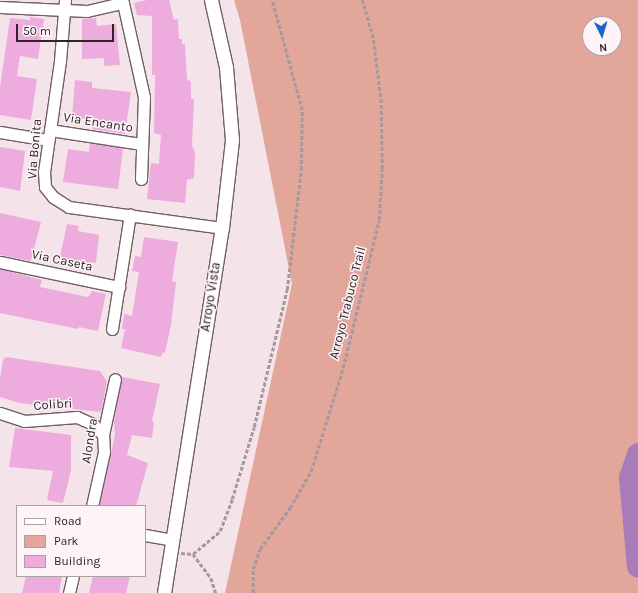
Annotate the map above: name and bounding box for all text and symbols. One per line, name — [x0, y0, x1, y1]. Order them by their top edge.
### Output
scale bar — [18, 16, 116, 42]
north arrow — [582, 16, 622, 56]
text: 50 m — [23, 24, 51, 38]
text: N — [599, 41, 608, 54]
street label: Via Encanto — [62, 110, 134, 136]
street label: Via Bonita — [25, 118, 45, 180]
street label: Arroyo Trabuco Trail — [327, 245, 369, 361]
street label: Via Caseta — [30, 247, 94, 275]
street label: Arroyo Vista — [198, 261, 224, 333]
street label: Colibri — [33, 396, 73, 414]
street label: Alondra — [79, 417, 101, 465]
legend — [16, 505, 146, 577]
text: Road — [54, 514, 82, 528]
text: Park — [54, 534, 78, 548]
text: Building — [54, 554, 100, 568]

